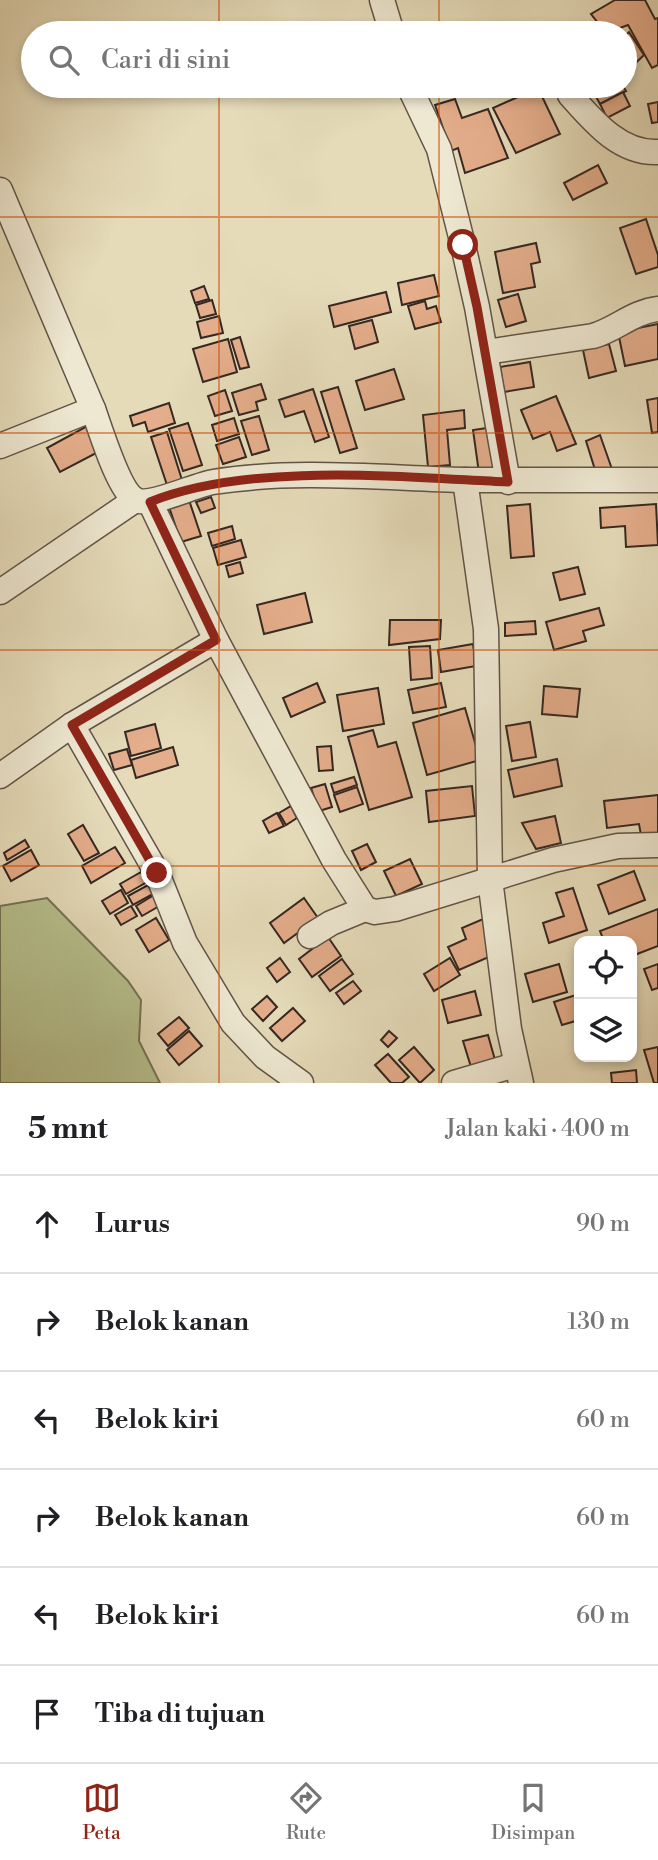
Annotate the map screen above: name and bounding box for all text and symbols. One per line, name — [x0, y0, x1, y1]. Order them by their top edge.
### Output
search box — [21, 21, 637, 98]
icon: search — [45, 41, 83, 79]
text: Cari di sini — [101, 44, 230, 76]
route start — [447, 229, 478, 260]
route end — [141, 857, 172, 888]
map controls — [574, 936, 637, 1062]
button: locate — [574, 936, 637, 999]
button: layers — [574, 999, 637, 1062]
text: 5 mnt — [28, 1110, 108, 1148]
text: Jalan kaki · 400 m — [445, 1115, 630, 1143]
icon: ahead — [28, 1205, 66, 1243]
text: Lurus — [95, 1208, 170, 1240]
text: 90 m — [576, 1210, 630, 1238]
icon: right — [28, 1303, 66, 1341]
text: Belok kanan — [95, 1306, 249, 1338]
text: 130 m — [567, 1308, 630, 1336]
icon: left — [28, 1401, 66, 1439]
text: Belok kiri — [95, 1404, 219, 1436]
text: 60 m — [576, 1406, 630, 1434]
icon: right — [28, 1499, 66, 1537]
text: Belok kanan — [95, 1502, 249, 1534]
text: 60 m — [576, 1504, 630, 1532]
icon: left — [28, 1597, 66, 1635]
text: Belok kiri — [95, 1600, 219, 1632]
text: 60 m — [576, 1602, 630, 1630]
icon: arrive — [28, 1695, 66, 1733]
text: Tiba di tujuan — [95, 1698, 265, 1730]
tab: Peta — [83, 1779, 121, 1845]
tab: Rute — [286, 1779, 326, 1845]
tab: Disimpan — [491, 1779, 575, 1845]

